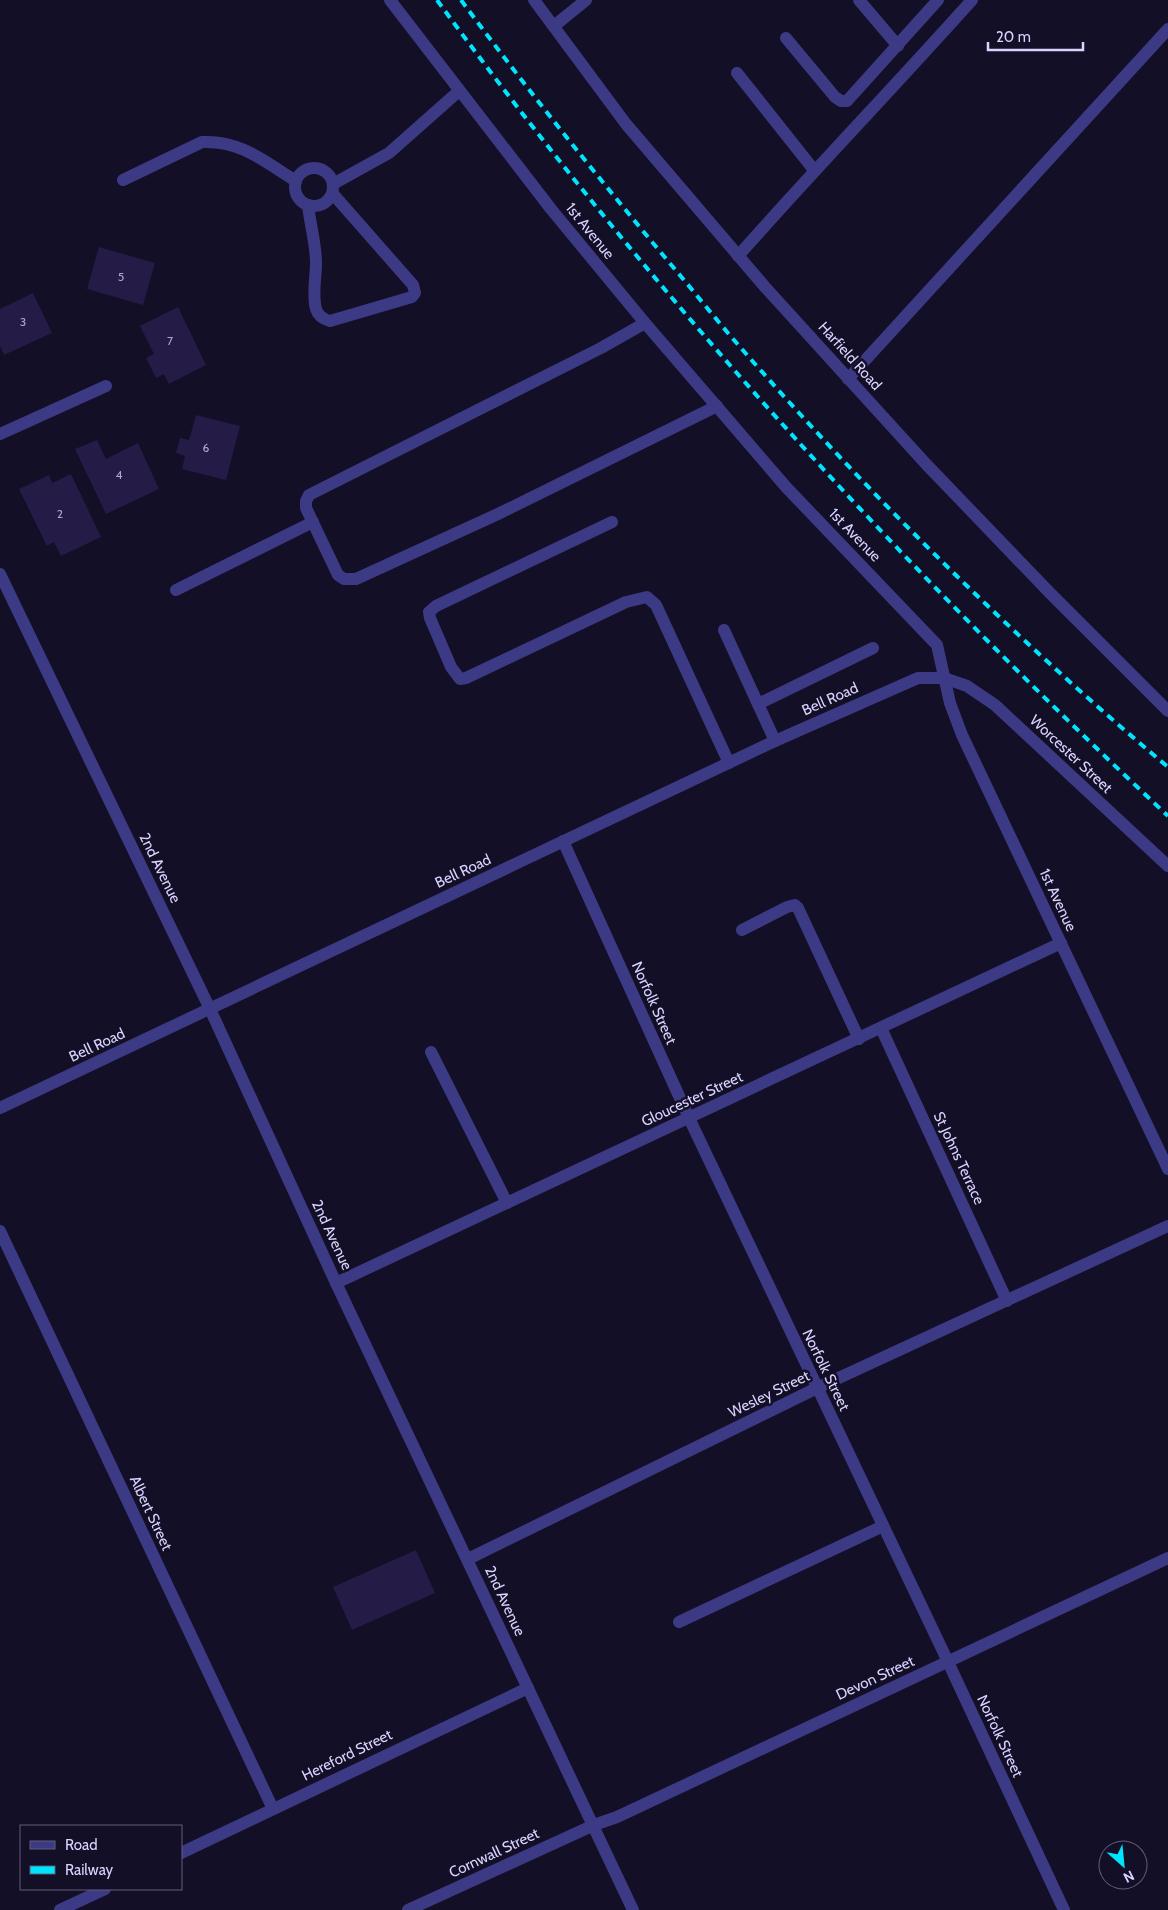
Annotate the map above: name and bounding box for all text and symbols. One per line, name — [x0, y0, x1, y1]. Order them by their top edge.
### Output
scale bar — [988, 20, 1083, 52]
text: 20 m — [996, 28, 1031, 46]
street label: 1st Avenue — [562, 199, 618, 263]
house number: 5 — [118, 269, 124, 284]
house number: 3 — [20, 314, 26, 329]
street label: Harfield Road — [815, 318, 885, 394]
house number: 7 — [167, 333, 173, 348]
house number: 6 — [203, 440, 210, 455]
house number: 4 — [116, 467, 123, 482]
street label: 1st Avenue — [825, 505, 885, 566]
house number: 2 — [57, 506, 63, 521]
street label: Bell Road — [799, 679, 861, 719]
street label: Worcester Street — [1026, 711, 1116, 797]
street label: 2nd Avenue — [135, 830, 185, 906]
street label: Bell Road — [432, 850, 494, 892]
street label: 1st Avenue — [1036, 866, 1080, 934]
street label: Norfolk Street — [628, 959, 680, 1047]
street label: Bell Road — [66, 1024, 128, 1066]
street label: Gloucester Street — [639, 1068, 745, 1130]
street label: St Johns Terrace — [930, 1109, 989, 1208]
street label: 2nd Avenue — [308, 1197, 356, 1273]
street label: Norfolk Street — [798, 1326, 854, 1414]
street label: Wesley Street — [725, 1367, 813, 1421]
street label: Albert Street — [126, 1473, 176, 1553]
street label: 2nd Avenue — [481, 1563, 529, 1639]
street label: Devon Street — [833, 1652, 917, 1704]
street label: Norfolk Street — [973, 1692, 1027, 1780]
street label: Hereford Street — [299, 1725, 395, 1785]
street label: Cornwall Street — [446, 1824, 542, 1882]
legend — [20, 1825, 182, 1890]
text: Road — [65, 1836, 98, 1854]
north arrow — [1098, 1840, 1148, 1890]
text: Railway — [65, 1861, 114, 1879]
text: N — [1120, 1866, 1137, 1887]

